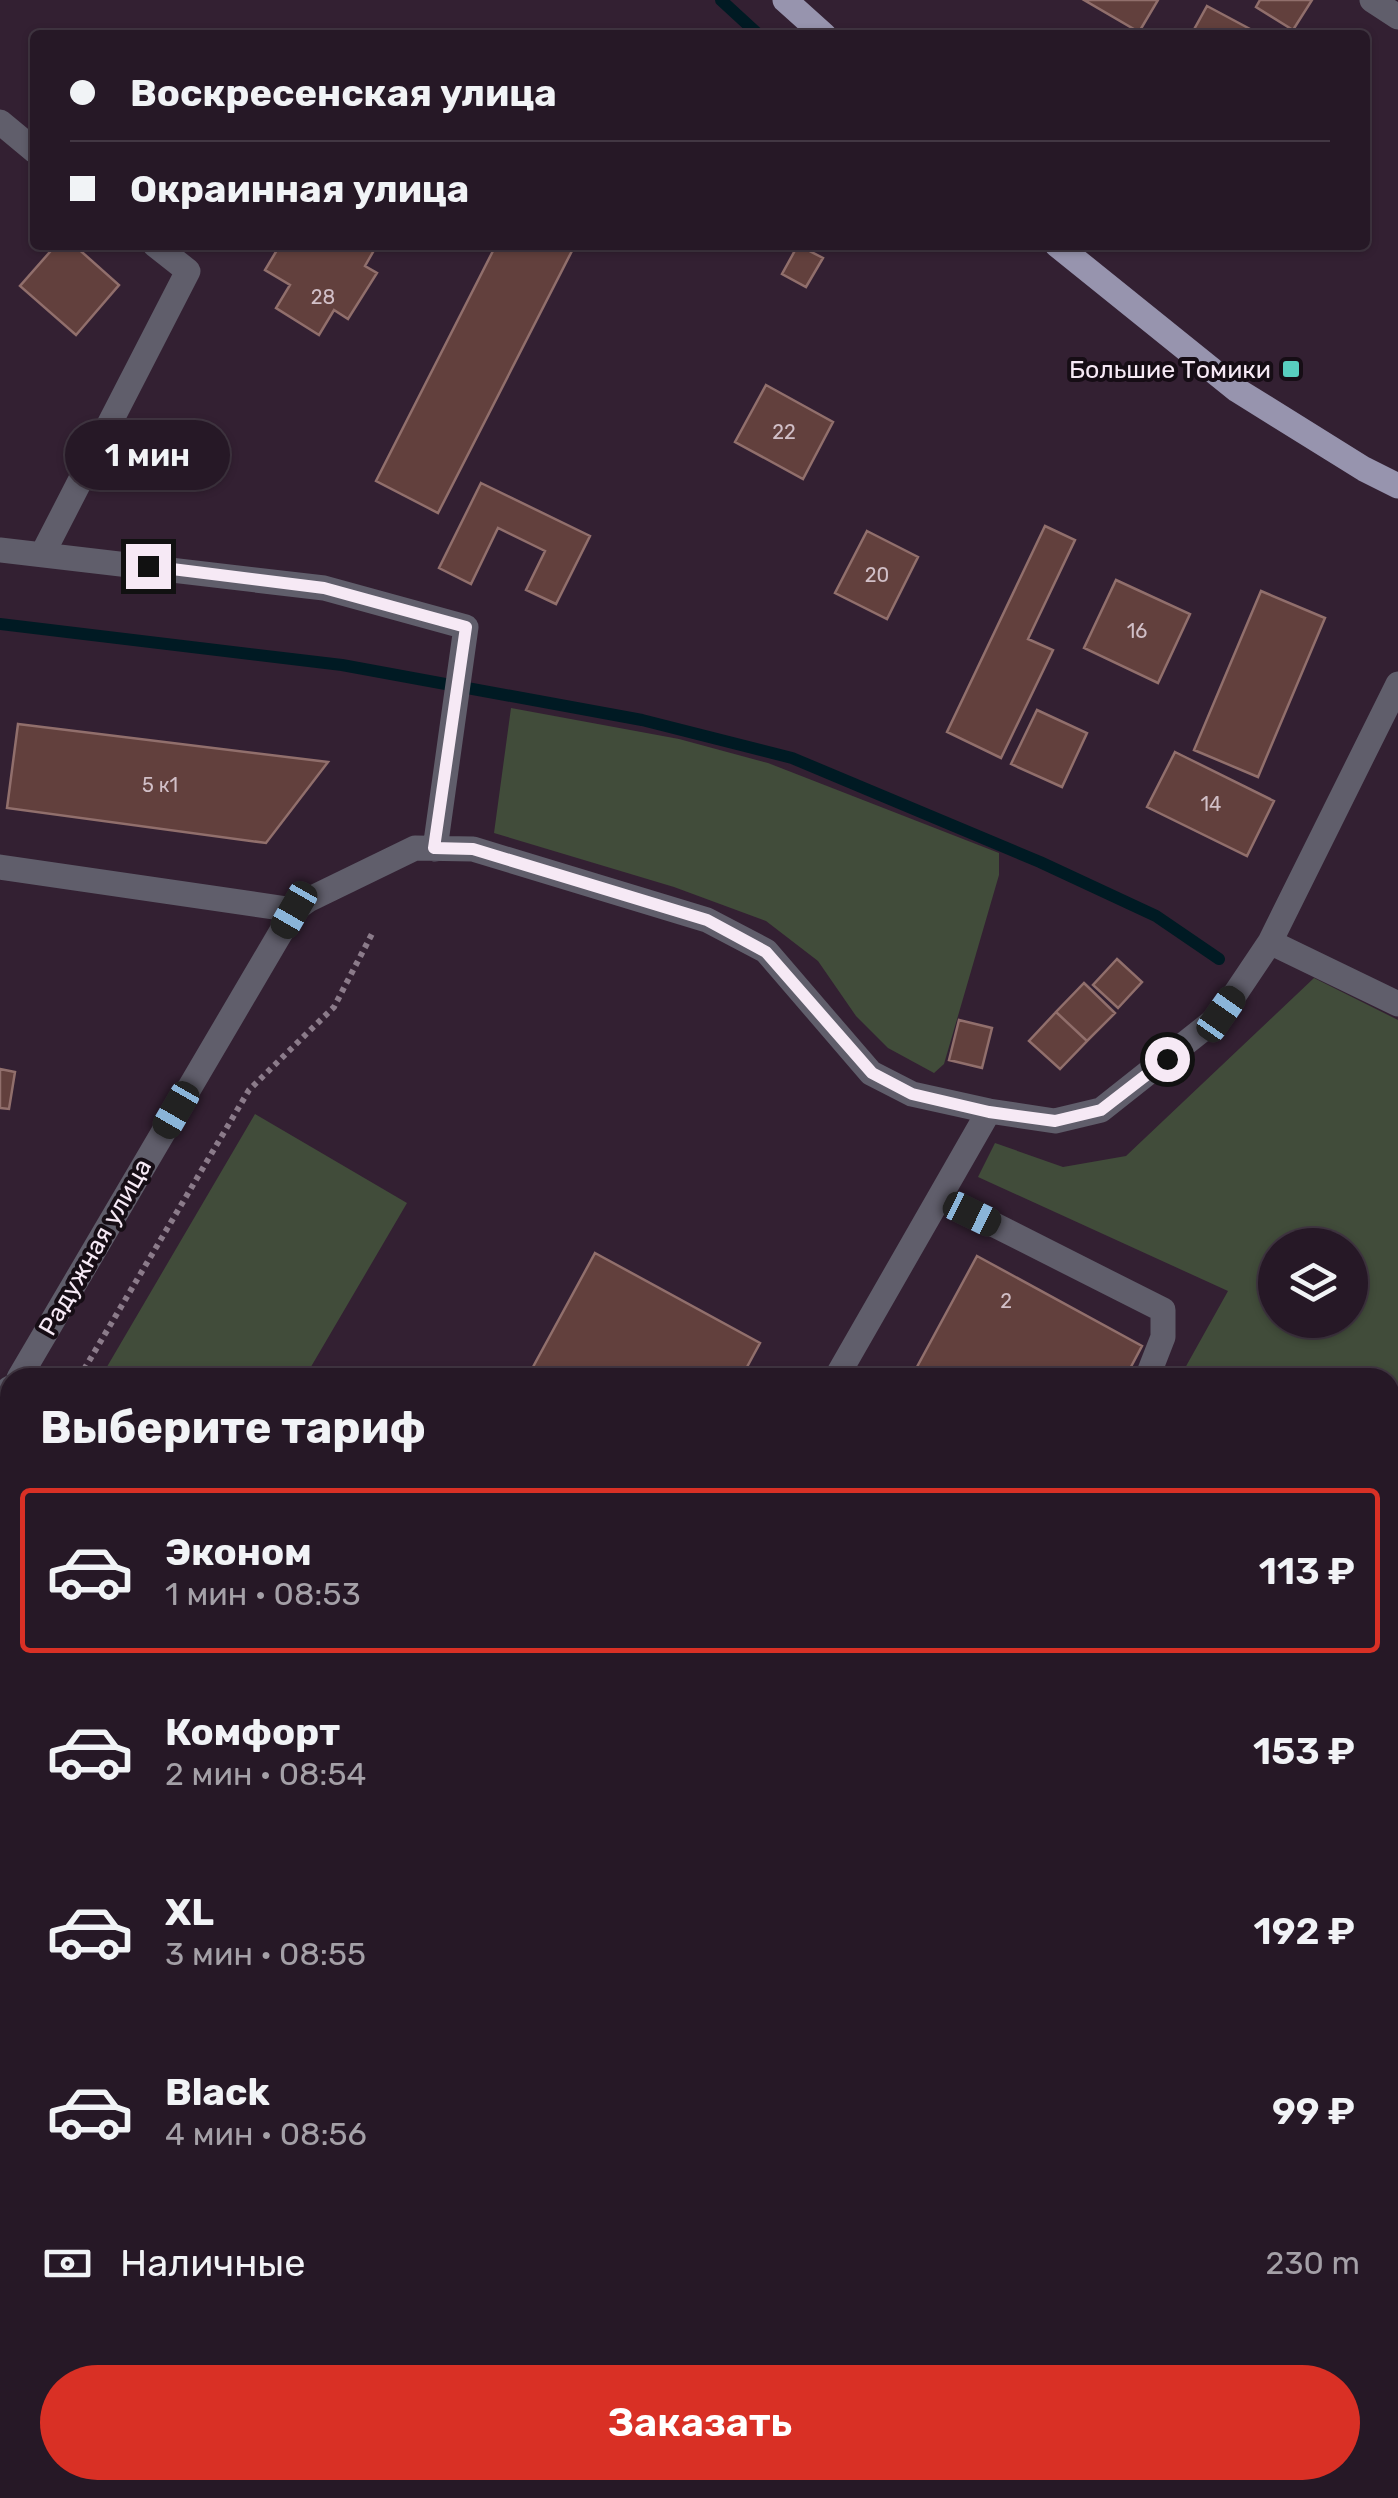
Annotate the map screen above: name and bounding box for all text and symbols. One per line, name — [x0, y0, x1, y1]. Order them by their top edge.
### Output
text: Воскресенская улица — [130, 70, 557, 116]
text: Окраинная улица — [130, 166, 469, 212]
house number: 28 — [311, 285, 335, 309]
place label: Большие Томики — [1069, 355, 1271, 384]
marker: Большие Томики — [1280, 358, 1302, 380]
house number: 22 — [772, 420, 796, 444]
callout: 1 мин — [66, 421, 230, 491]
text: 1 мин — [105, 436, 190, 474]
route end — [126, 544, 171, 589]
house number: 20 — [865, 563, 889, 587]
house number: 16 — [1127, 619, 1147, 643]
house number: 5 к1 — [142, 773, 178, 797]
house number: 14 — [1201, 792, 1221, 816]
car — [266, 877, 322, 943]
car — [1192, 981, 1250, 1047]
route start — [1145, 1037, 1190, 1082]
car — [148, 1077, 204, 1143]
street label: Радужная улица — [33, 1153, 157, 1341]
car — [938, 1187, 1006, 1241]
map controls — [1258, 1228, 1368, 1338]
button: layers — [1258, 1228, 1368, 1338]
house number: 2 — [1000, 1289, 1012, 1313]
text: Выберите тариф — [40, 1401, 426, 1454]
icon: car — [45, 1526, 135, 1616]
text: Эконом — [165, 1529, 312, 1575]
text: 113 ₽ — [1259, 1548, 1355, 1594]
text: 1 мин · 08:53 — [165, 1575, 361, 1613]
icon: car — [45, 1706, 135, 1796]
text: Комфорт — [165, 1709, 340, 1755]
text: 153 ₽ — [1253, 1728, 1355, 1774]
text: 2 мин · 08:54 — [165, 1755, 366, 1793]
icon: car — [45, 1886, 135, 1976]
text: XL — [165, 1889, 214, 1935]
text: 192 ₽ — [1254, 1908, 1355, 1954]
text: 3 мин · 08:55 — [165, 1935, 366, 1973]
icon: car — [45, 2066, 135, 2156]
text: Black — [165, 2069, 270, 2115]
text: 99 ₽ — [1272, 2088, 1355, 2134]
text: 4 мин · 08:56 — [165, 2115, 367, 2153]
icon: cash — [40, 2236, 95, 2291]
text: Наличные — [120, 2240, 306, 2286]
text: 230 m — [1265, 2244, 1360, 2282]
button: Заказать — [40, 2365, 1360, 2480]

